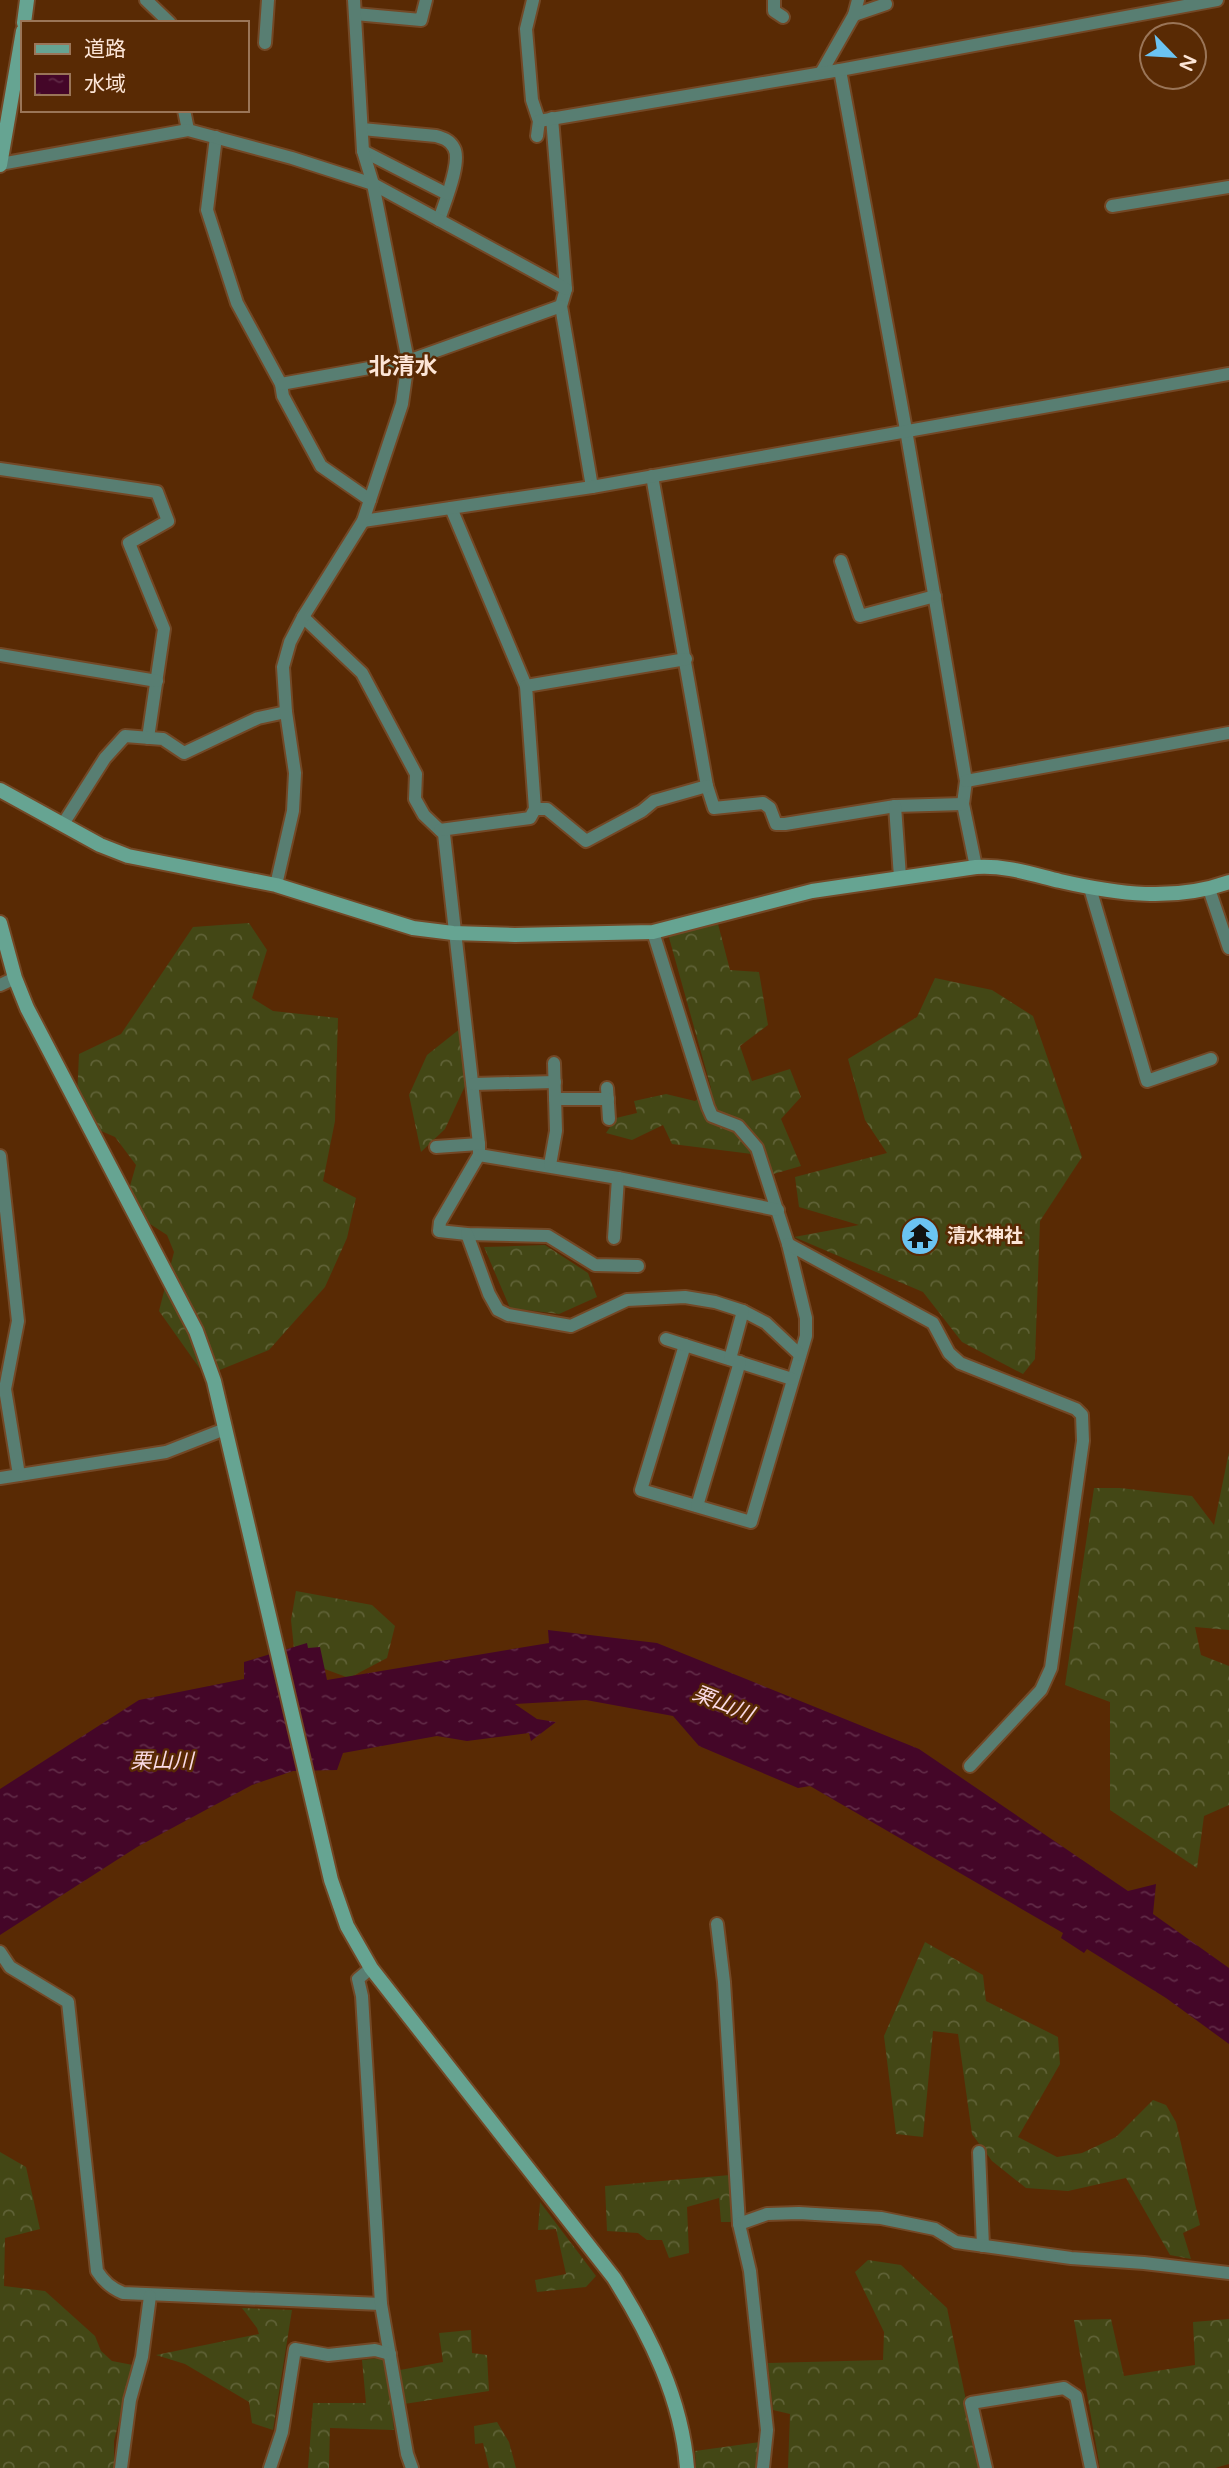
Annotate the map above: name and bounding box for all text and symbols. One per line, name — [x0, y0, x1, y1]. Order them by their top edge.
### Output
legend — [21, 21, 248, 112]
north arrow — [1138, 21, 1208, 91]
text: 道路 — [84, 37, 126, 62]
text: N — [1174, 51, 1201, 74]
text: 水域 — [84, 72, 126, 97]
district label: 北清水 — [369, 353, 438, 381]
temple icon: 清水神社 — [899, 1215, 941, 1257]
place label: 清水神社 — [947, 1225, 1023, 1247]
water label: 栗山川 — [689, 1681, 759, 1728]
water label: 栗山川 — [131, 1749, 195, 1774]

